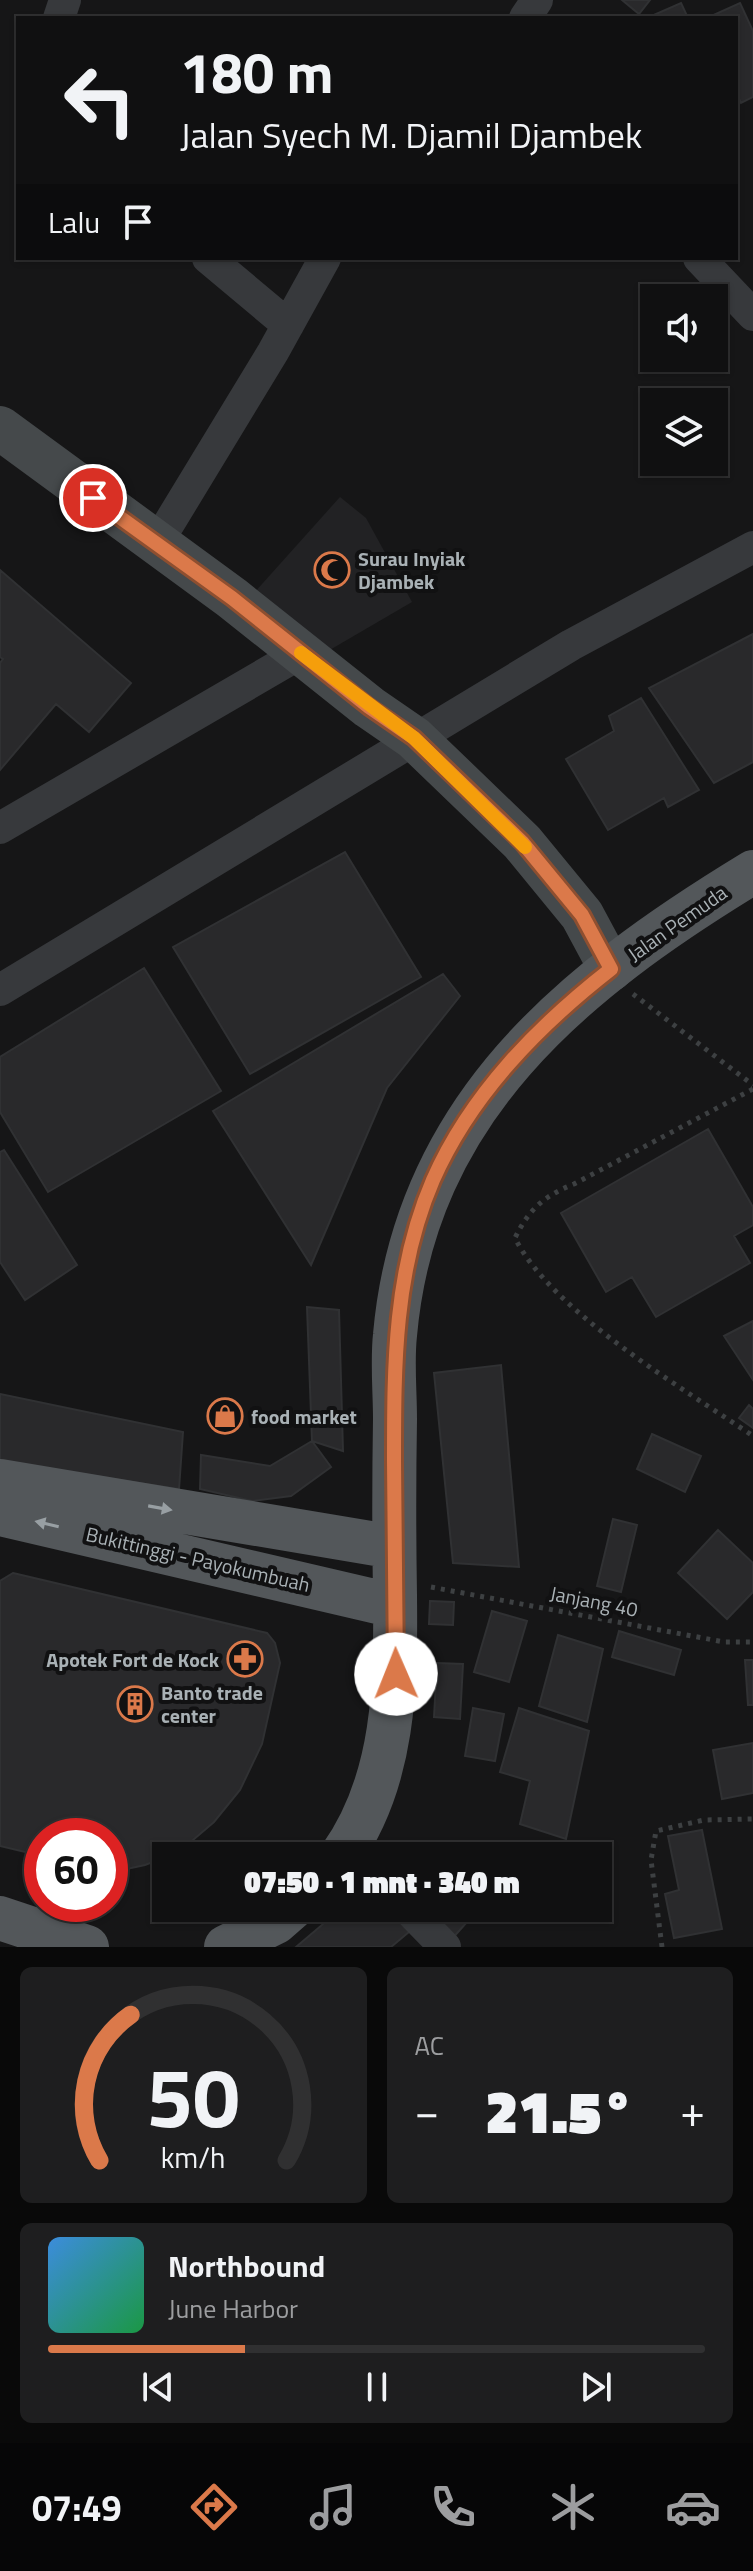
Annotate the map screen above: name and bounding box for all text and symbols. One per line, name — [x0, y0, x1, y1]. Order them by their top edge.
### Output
text: 180 m — [180, 30, 333, 115]
icon: left — [48, 48, 152, 152]
text: Jalan Syech M. Djamil Djambek — [180, 107, 642, 162]
text: Lalu — [48, 199, 100, 245]
icon: arrive — [116, 200, 160, 244]
map controls — [640, 284, 728, 476]
button: sound — [640, 284, 728, 372]
button: layers — [640, 388, 728, 476]
pin — [59, 464, 127, 532]
icon: arrive — [71, 476, 115, 520]
place label: Surau Inyiak Djambek — [358, 543, 466, 597]
mosque icon: Surau Inyiak Djambek — [313, 551, 351, 589]
street label: Jalan Pemuda — [621, 877, 733, 969]
shop icon: food market — [206, 1397, 244, 1435]
place label: food market — [251, 1401, 357, 1432]
one-way arrow — [148, 1502, 173, 1514]
one-way arrow — [34, 1517, 59, 1530]
street label: Bukittinggi - Payokumbuah — [83, 1518, 313, 1600]
street label: Janjang 40 — [547, 1577, 641, 1625]
position arrow — [354, 1632, 438, 1716]
pharmacy icon: Apotek Fort de Kock — [226, 1640, 264, 1678]
place label: Apotek Fort de Kock — [46, 1644, 220, 1675]
place label: Banto trade center — [161, 1677, 263, 1731]
building icon: Banto trade center — [116, 1685, 154, 1723]
speed limit sign: 60 — [24, 1818, 128, 1922]
text: 07:50 · 1 mnt · 340 m — [244, 1859, 520, 1905]
text: AC — [415, 2026, 444, 2065]
text: 50 — [147, 2033, 240, 2159]
text: 21.5° — [485, 2065, 634, 2156]
text: − — [415, 2077, 439, 2144]
text: + — [680, 2077, 705, 2144]
text: km/h — [161, 2136, 226, 2179]
text: Northbound — [168, 2243, 325, 2289]
text: June Harbor — [168, 2289, 298, 2328]
icon: previous — [136, 2365, 180, 2409]
icon: pause — [355, 2365, 399, 2409]
icon: next — [574, 2365, 618, 2409]
icon: directions — [186, 2479, 242, 2535]
icon: music — [305, 2479, 361, 2535]
icon: phone — [425, 2479, 481, 2535]
icon: climate — [545, 2479, 601, 2535]
icon: car — [665, 2479, 721, 2535]
text: 07:49 — [32, 2480, 122, 2535]

